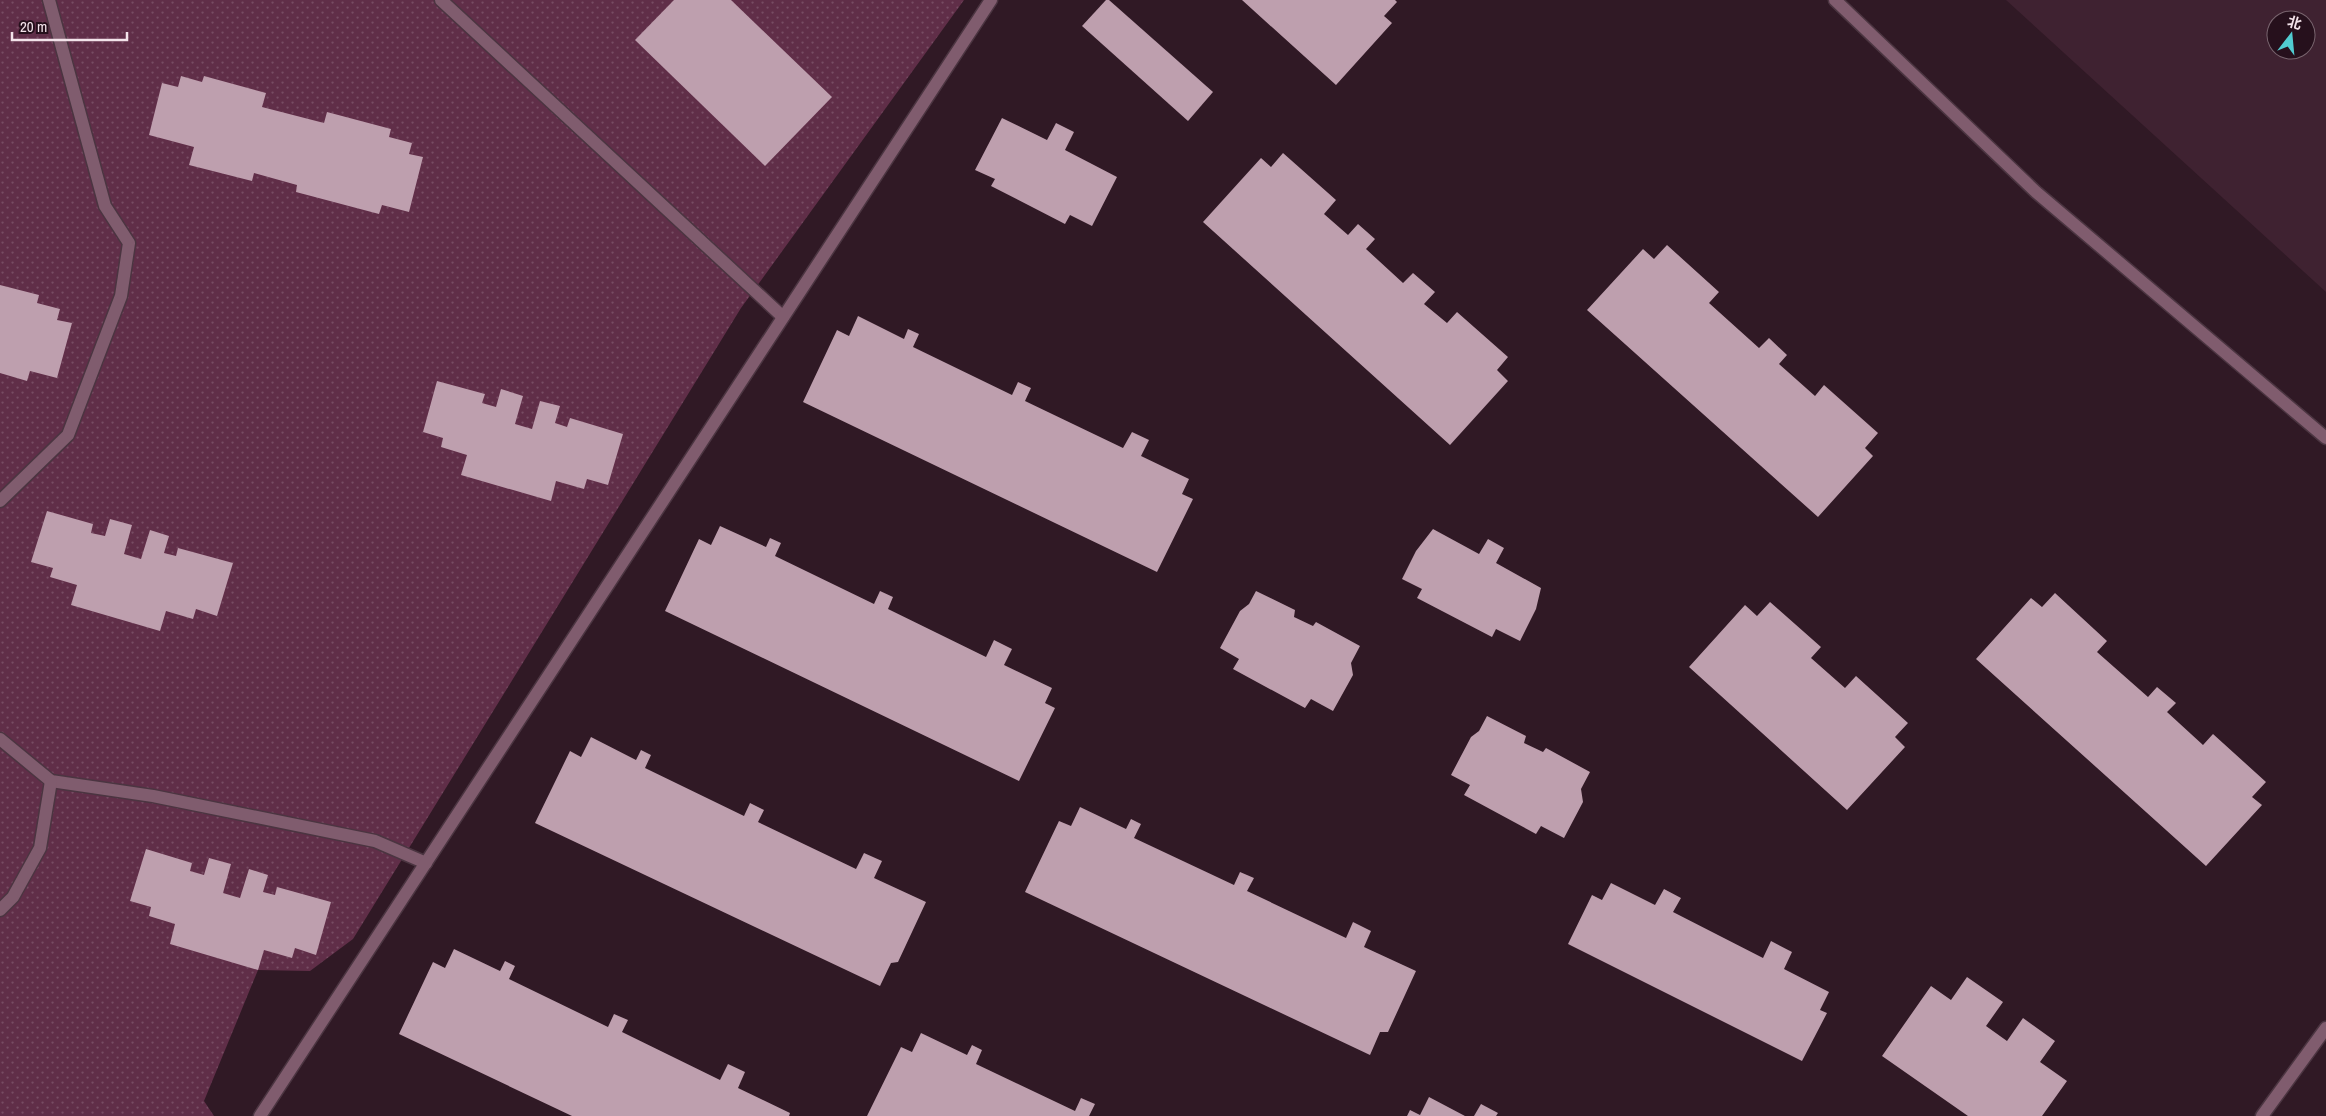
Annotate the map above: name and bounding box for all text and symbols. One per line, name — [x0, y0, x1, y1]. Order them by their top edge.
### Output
scale bar — [12, 10, 128, 42]
north arrow — [2266, 10, 2316, 60]
text: 北 — [2285, 12, 2304, 33]
text: 20 m — [20, 16, 47, 37]

